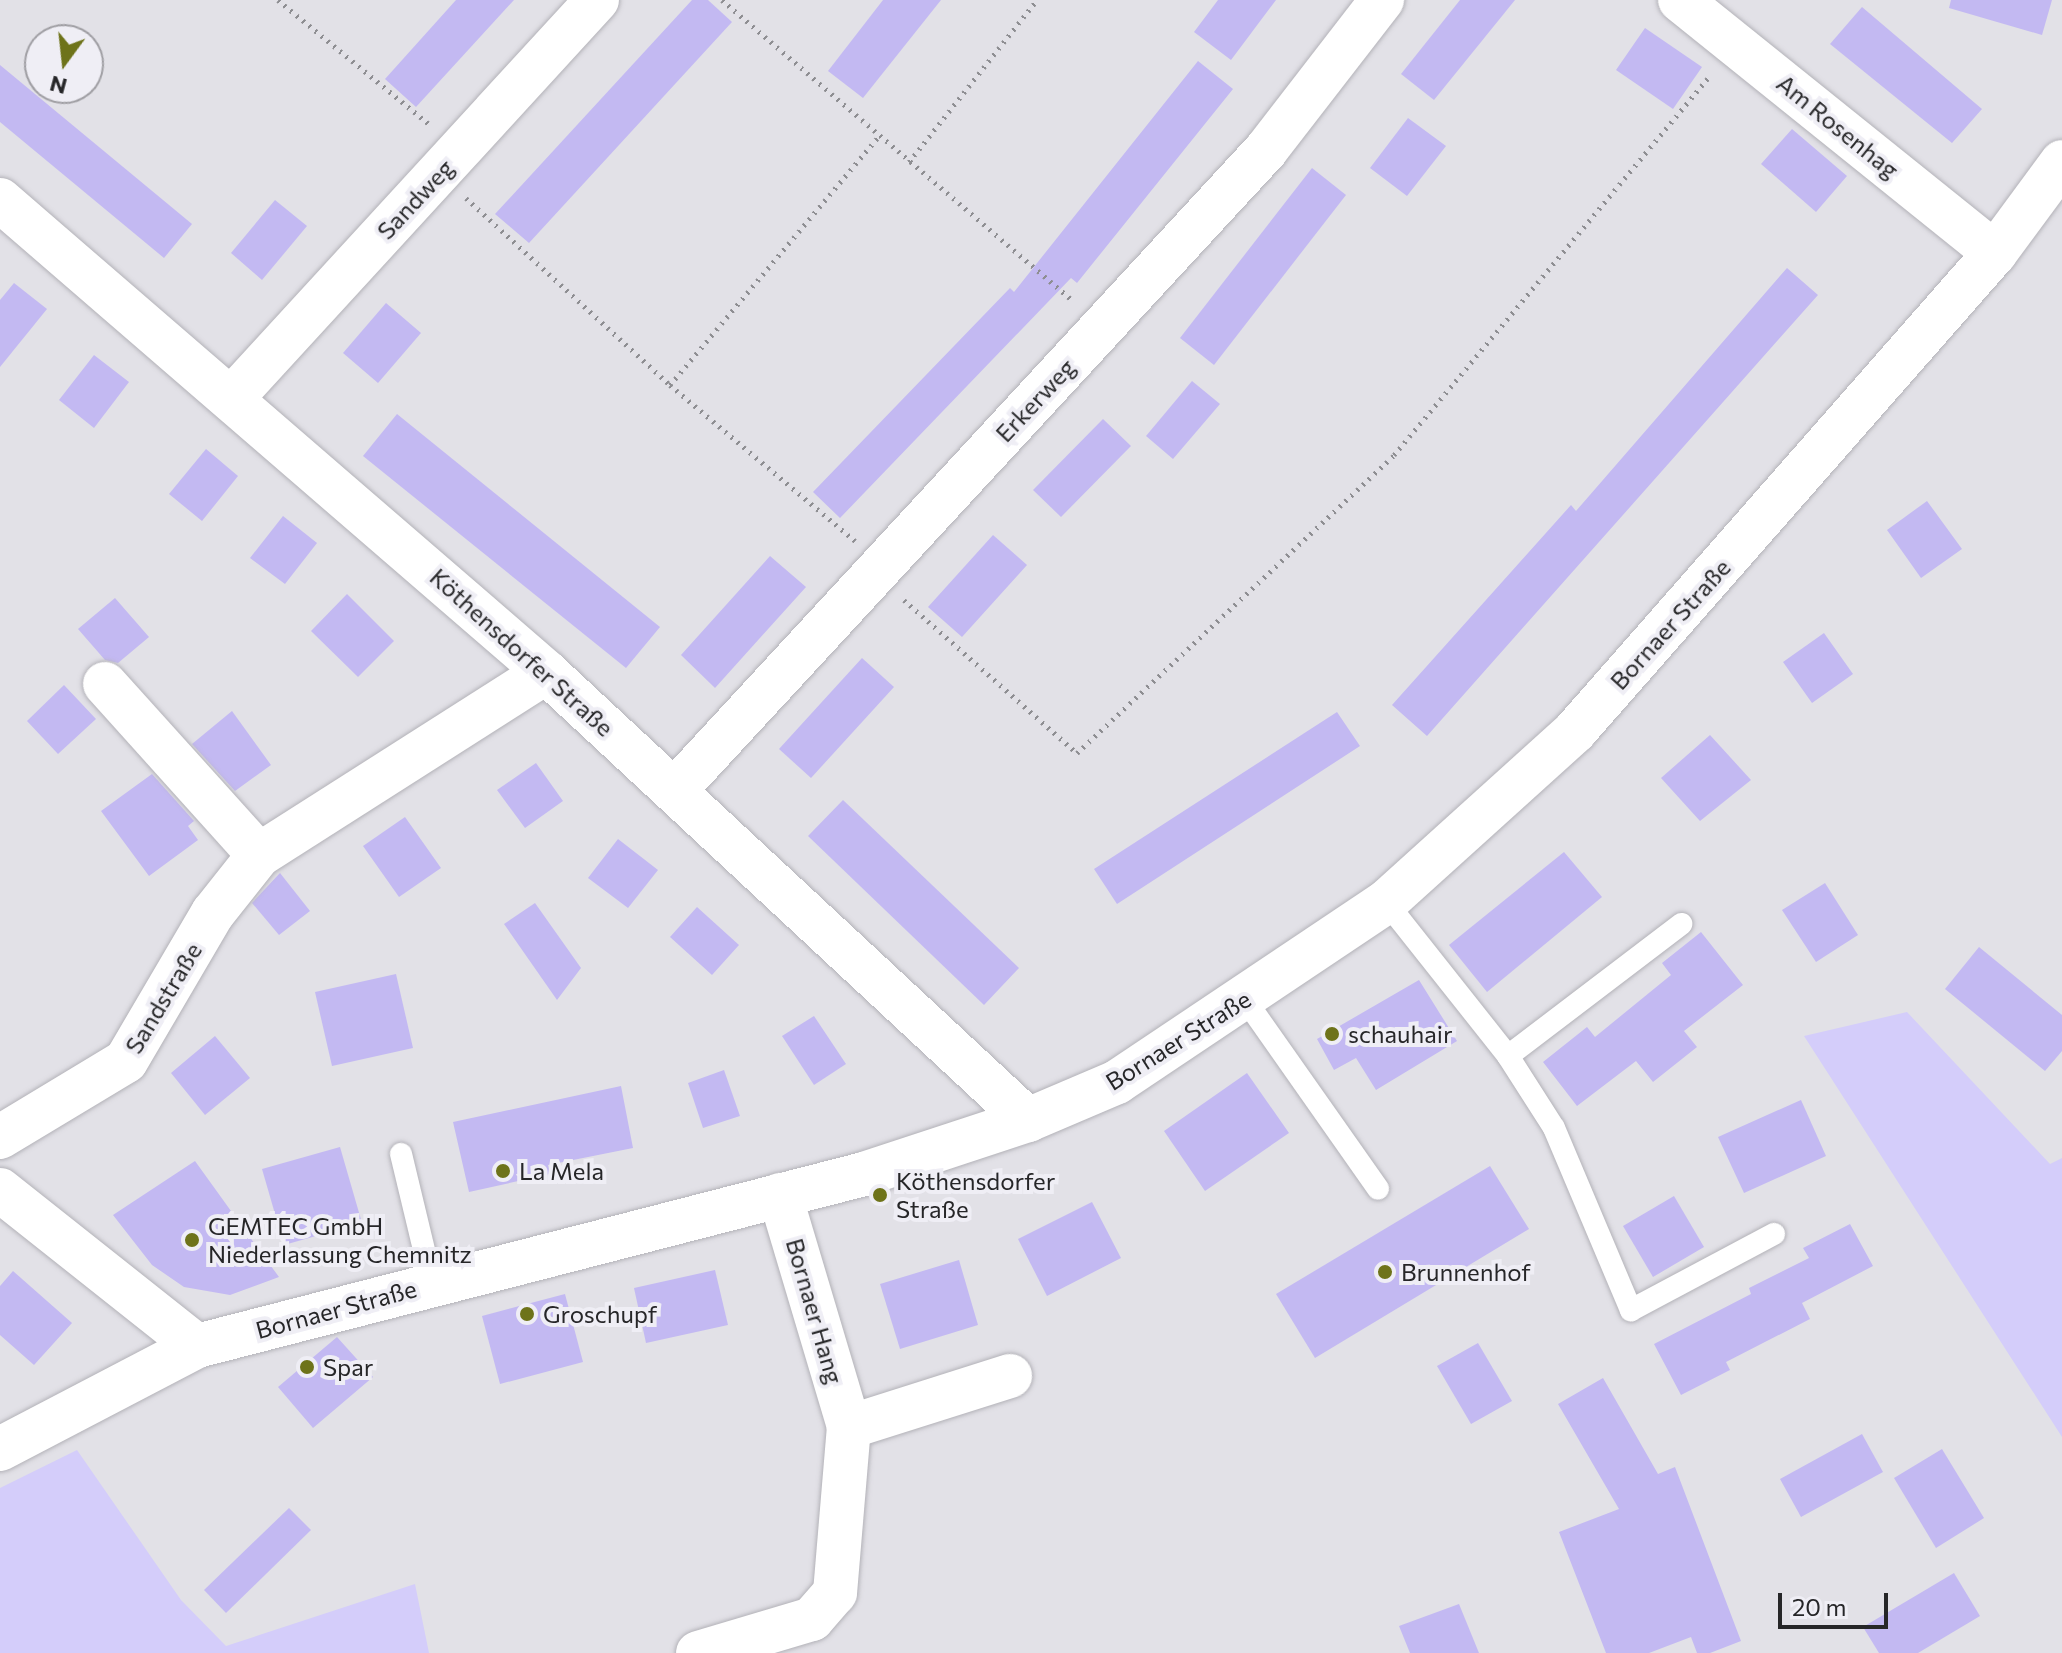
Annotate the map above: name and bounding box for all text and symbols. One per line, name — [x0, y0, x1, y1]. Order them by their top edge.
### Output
north arrow — [24, 24, 104, 104]
street label: Am Rosenhag — [1771, 68, 1905, 184]
text: N — [47, 71, 70, 101]
street label: Sandweg — [371, 153, 459, 245]
street label: Erkerweg — [989, 353, 1081, 447]
street label: Bornaer Straße — [1604, 553, 1736, 695]
street label: Köthensdorfer Straße — [424, 562, 620, 742]
street label: Sandstraße — [119, 937, 207, 1059]
street label: Bornaer Straße — [1100, 984, 1256, 1096]
place label: schauhair — [1348, 1020, 1453, 1048]
marker: schauhair — [1323, 1025, 1341, 1043]
place label: La Mela — [519, 1157, 604, 1185]
marker: La Mela — [494, 1162, 512, 1180]
place label: Köthensdorfer Straße — [896, 1167, 1055, 1223]
marker: Köthensdorfer Straße — [871, 1186, 889, 1204]
place label: GEMTEC GmbH Niederlassung Chemnitz — [208, 1212, 472, 1268]
marker: GEMTEC GmbH Niederlassung Chemnitz — [183, 1231, 201, 1249]
street label: Bornaer Hang — [781, 1235, 849, 1387]
place label: Brunnenhof — [1401, 1258, 1531, 1286]
marker: Brunnenhof — [1376, 1263, 1394, 1281]
street label: Bornaer Straße — [252, 1274, 420, 1344]
place label: Groschupf — [543, 1300, 657, 1328]
marker: Groschupf — [518, 1305, 536, 1323]
place label: Spar — [323, 1353, 373, 1381]
marker: Spar — [298, 1358, 316, 1376]
scale bar — [1782, 1577, 1892, 1627]
text: 20 m — [1792, 1592, 1846, 1621]

